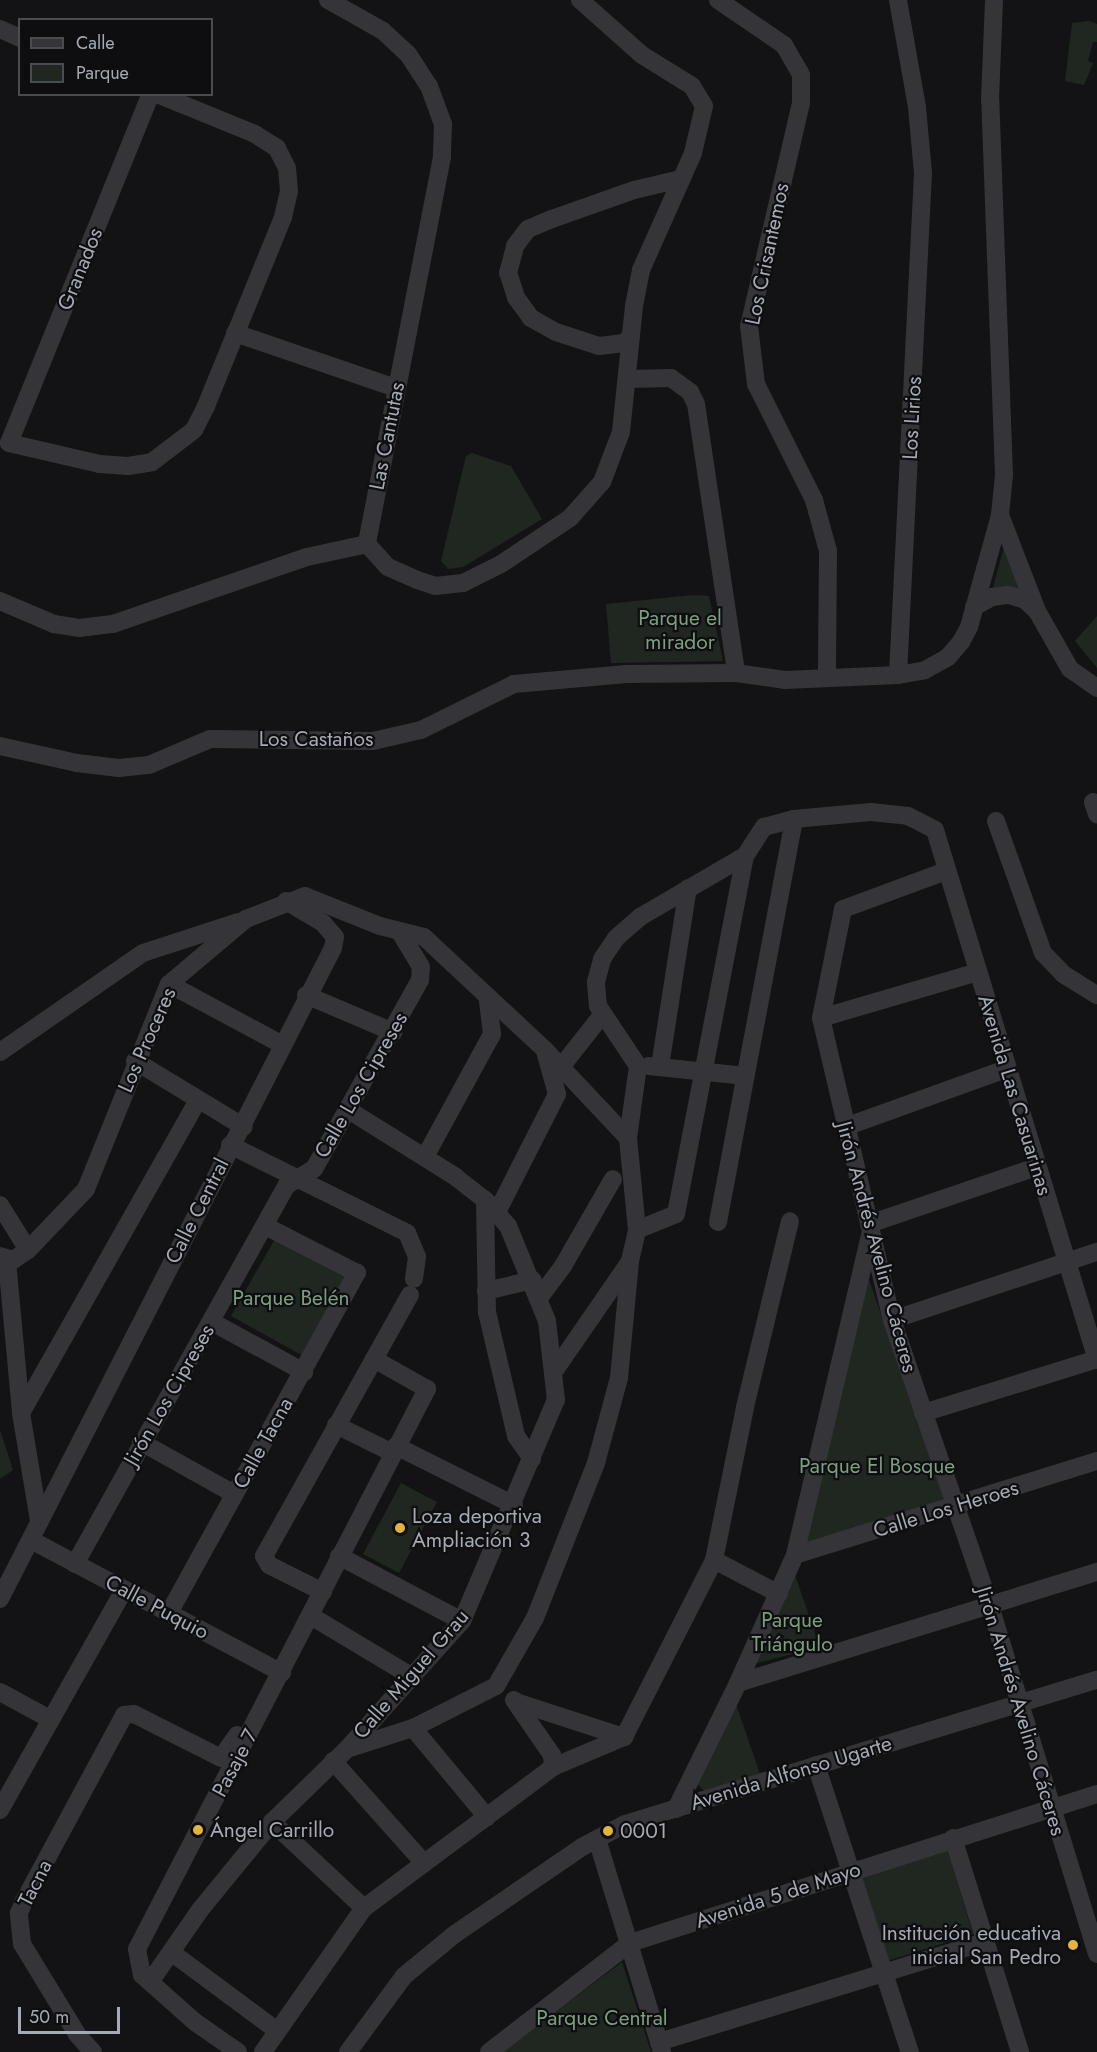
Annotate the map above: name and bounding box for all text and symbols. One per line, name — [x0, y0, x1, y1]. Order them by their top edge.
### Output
legend — [18, 18, 213, 96]
text: Calle — [76, 30, 115, 56]
text: Parque — [76, 60, 129, 86]
street label: Los Crisantemos — [740, 181, 794, 327]
street label: Granados — [52, 224, 108, 314]
street label: Los Lirios — [897, 376, 927, 460]
street label: Las Cantutas — [364, 380, 410, 492]
park label: Parque el mirador — [638, 605, 722, 655]
street label: Los Castaños — [259, 726, 373, 752]
street label: Los Proceres — [113, 984, 181, 1096]
street label: Avenida Las Casuarinas — [973, 992, 1057, 1198]
street label: Calle Los Cipreses — [309, 1008, 413, 1162]
street label: Jirón Andrés Avelino Cáceres — [831, 1119, 923, 1375]
street label: Calle Central — [160, 1154, 234, 1268]
park label: Parque Belén — [232, 1285, 350, 1311]
street label: Jirón Los Cipreses — [118, 1320, 220, 1470]
street label: Calle Tacna — [228, 1393, 298, 1493]
park label: Parque El Bosque — [799, 1453, 955, 1479]
street label: Calle Los Heroes — [870, 1475, 1022, 1543]
place label: Loza deportiva Ampliación 3 — [412, 1503, 542, 1553]
marker: Loza deportiva Ampliación 3 — [393, 1521, 407, 1535]
street label: Calle Puquio — [101, 1569, 213, 1645]
street label: Jirón Andrés Avelino Cáceres — [971, 1584, 1071, 1838]
street label: Calle Miguel Grau — [348, 1604, 474, 1744]
park label: Parque Triángulo — [751, 1607, 833, 1657]
street label: Pasaje 7 — [207, 1725, 263, 1801]
street label: Avenida Alfonso Ugarte — [687, 1730, 895, 1816]
place label: Ángel Carrillo — [210, 1817, 334, 1843]
place label: 0001 — [620, 1818, 667, 1844]
marker: Ángel Carrillo — [191, 1823, 205, 1837]
marker: 0001 — [601, 1824, 615, 1838]
street label: Tacna — [13, 1855, 57, 1911]
street label: Avenida 5 de Mayo — [692, 1856, 864, 1934]
place label: Institución educativa inicial San Pedro — [882, 1920, 1061, 1970]
marker: Institución educativa inicial San Pedro — [1066, 1938, 1080, 1952]
scale bar — [21, 1995, 123, 2033]
text: 50 m — [29, 2004, 69, 2030]
park label: Parque Central — [536, 2005, 668, 2031]

